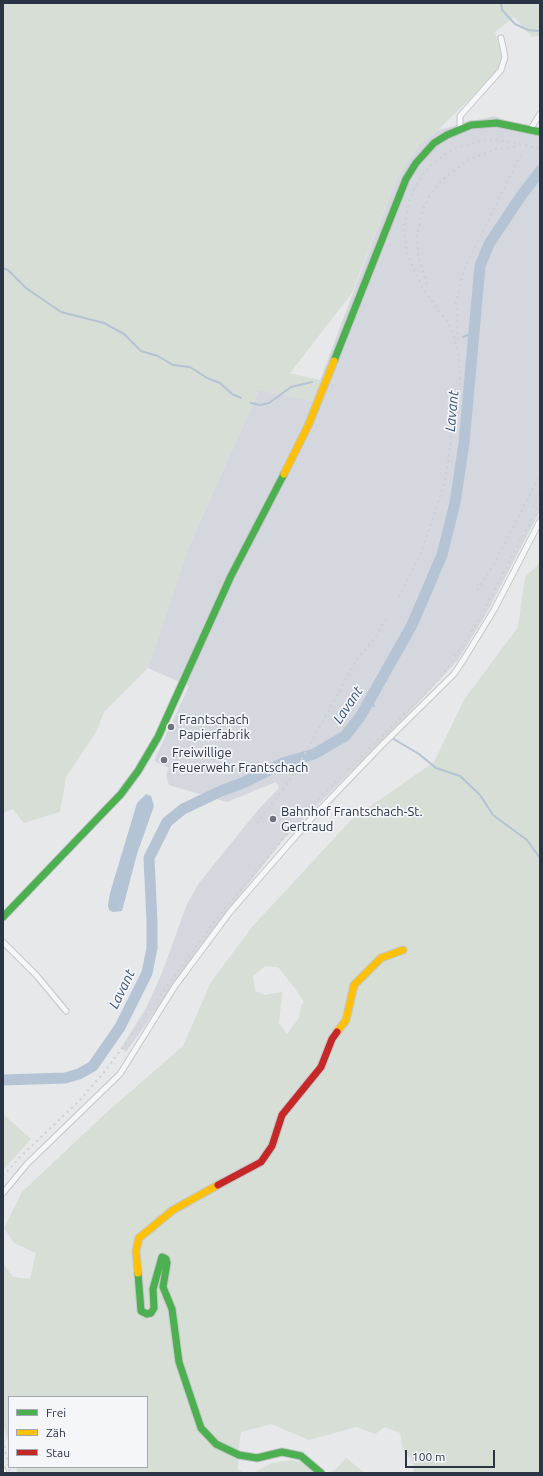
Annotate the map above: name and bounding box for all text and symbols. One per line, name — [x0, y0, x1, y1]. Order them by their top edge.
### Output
water label: Lavant — [442, 390, 462, 432]
water label: Lavant — [329, 683, 367, 727]
place label: Frantschach Papierfabrik — [179, 712, 250, 743]
marker: Frantschach Papierfabrik — [166, 722, 176, 732]
place label: Freiwillige Feuerwehr Frantschach — [172, 745, 308, 776]
marker: Freiwillige Feuerwehr Frantschach — [159, 755, 169, 765]
place label: Bahnhof Frantschach-St. Gertraud — [281, 804, 423, 835]
marker: Bahnhof Frantschach-St. Gertraud — [268, 814, 278, 824]
water label: Lavant — [105, 967, 139, 1011]
legend — [8, 1396, 148, 1468]
text: Frei — [46, 1406, 66, 1419]
text: Zäh — [46, 1426, 66, 1439]
scale bar — [407, 1442, 497, 1468]
text: Stau — [46, 1446, 70, 1459]
text: 100 m — [412, 1450, 445, 1463]

